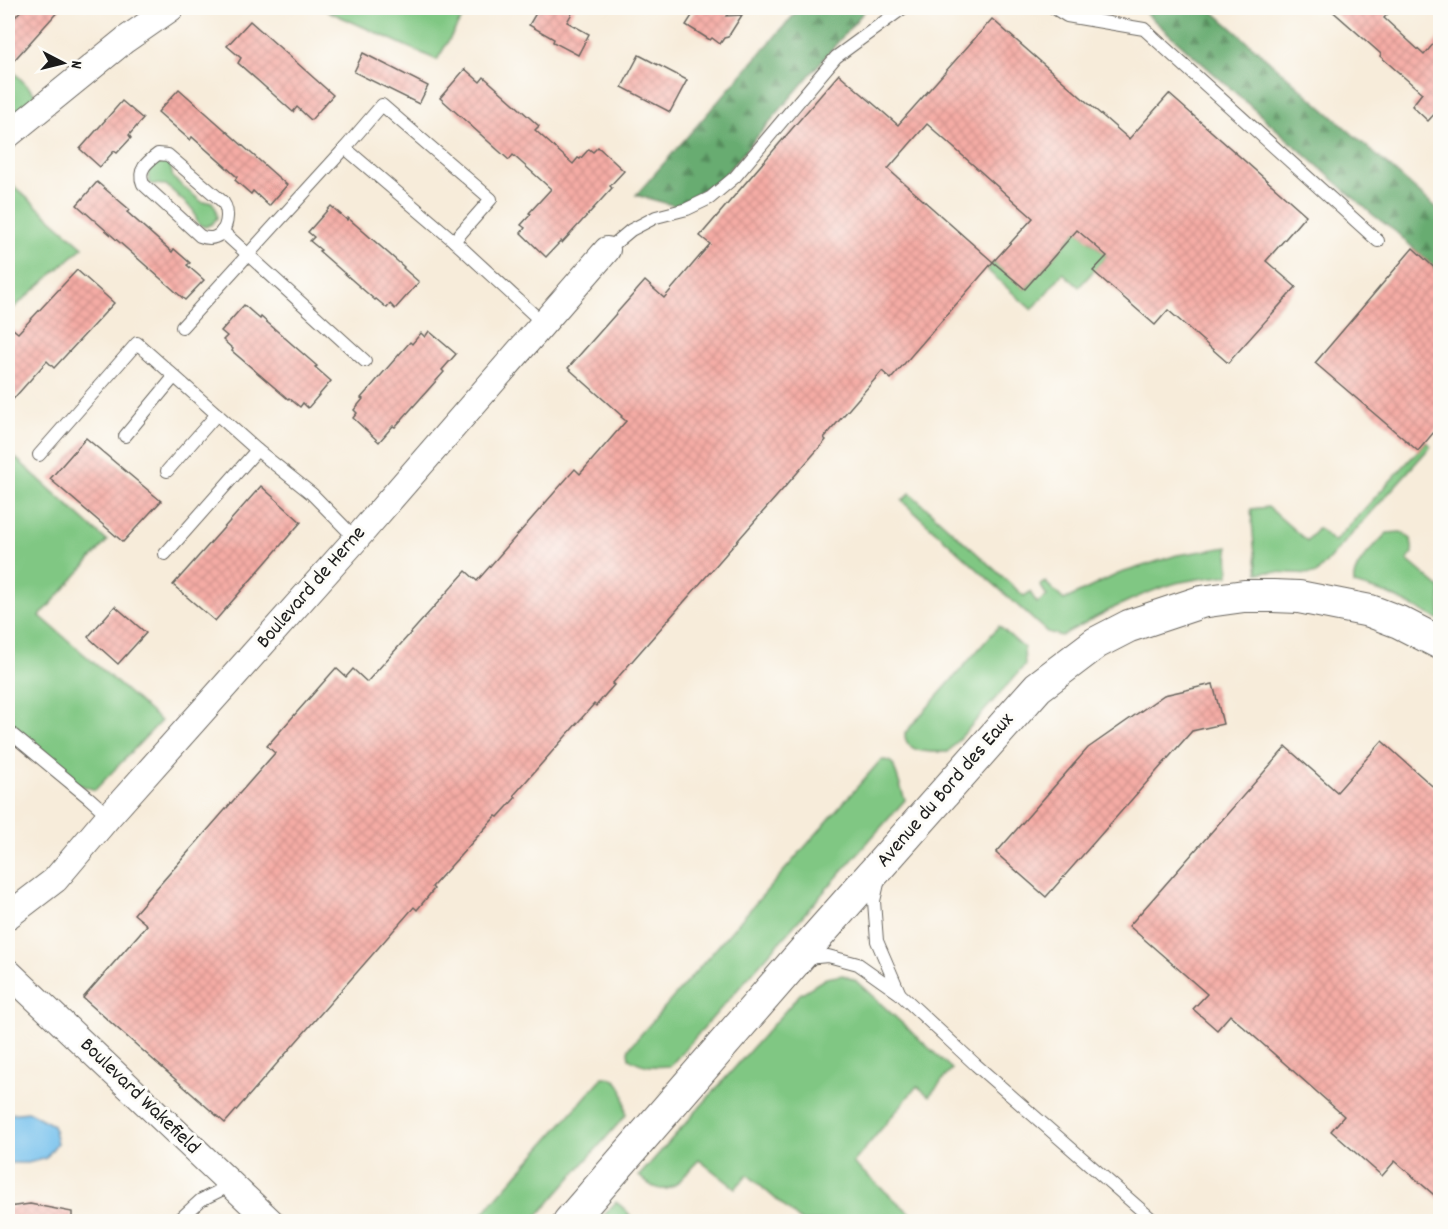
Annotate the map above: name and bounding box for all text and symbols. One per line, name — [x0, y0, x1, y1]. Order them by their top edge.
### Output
north arrow — [33, 33, 93, 93]
text: N — [63, 59, 87, 70]
street label: Boulevard de Herne — [250, 520, 374, 656]
street label: Avenue du Bord des Eaux — [870, 707, 1022, 875]
street label: Boulevard Wakefield — [72, 1032, 206, 1162]

